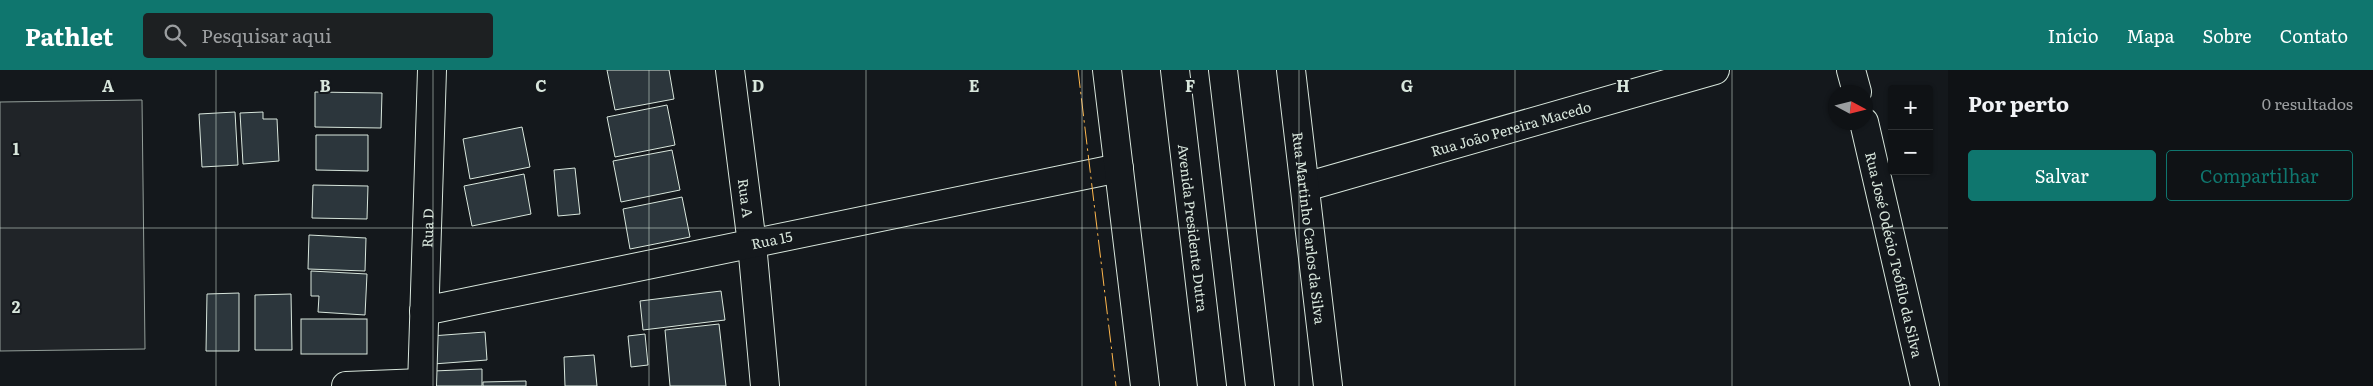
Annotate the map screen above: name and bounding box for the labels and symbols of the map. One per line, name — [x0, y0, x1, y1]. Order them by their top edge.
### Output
text: A — [102, 73, 114, 97]
text: B — [319, 73, 331, 97]
text: C — [535, 73, 547, 97]
text: D — [752, 73, 764, 97]
text: E — [969, 73, 980, 97]
text: F — [1185, 73, 1195, 97]
text: G — [1401, 73, 1413, 97]
text: H — [1616, 73, 1630, 97]
north arrow — [1828, 85, 1873, 130]
street label: Rua João Pereira Macedo — [1428, 96, 1593, 161]
street label: Rua Martinho Carlos da Silva — [1288, 131, 1331, 326]
text: 1 — [13, 136, 20, 160]
street label: Avenida Presidente Dutra — [1174, 143, 1213, 313]
street label: Rua José Odécio Teófilo da Silva — [1861, 150, 1928, 360]
street label: Rua A — [734, 177, 759, 219]
street label: Rua D — [416, 208, 438, 248]
street label: Rua 15 — [749, 225, 794, 253]
text: 2 — [12, 294, 21, 318]

